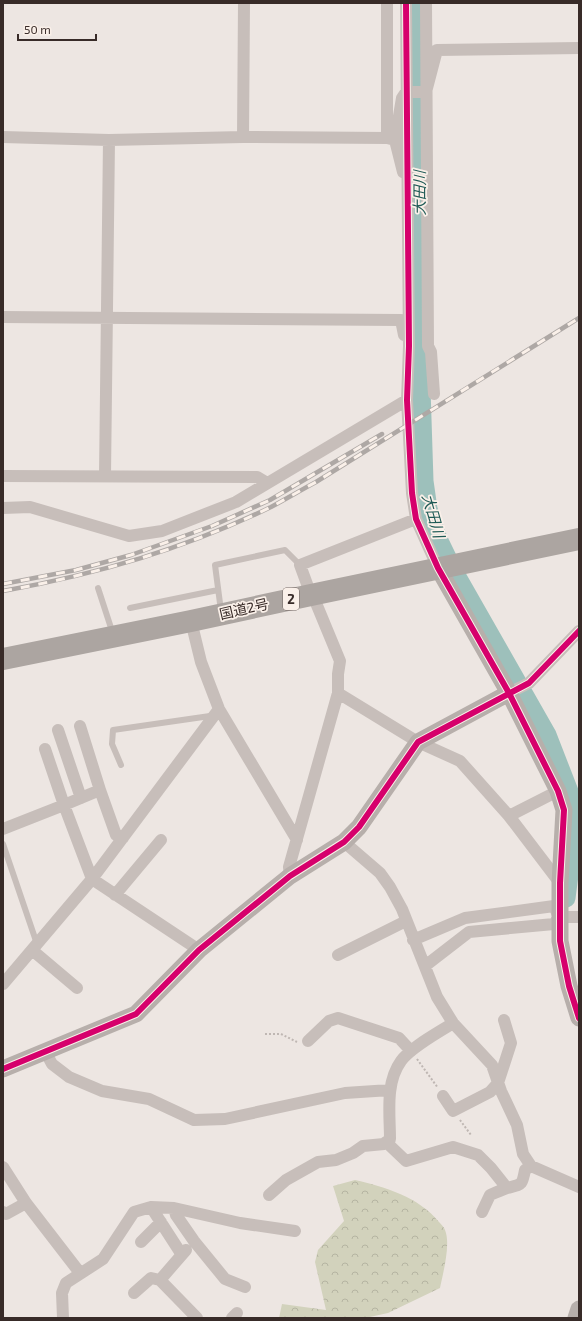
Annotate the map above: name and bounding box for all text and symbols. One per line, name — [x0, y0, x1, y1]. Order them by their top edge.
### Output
scale bar — [18, 16, 96, 42]
text: 50 m — [24, 22, 51, 36]
water label: 大田川 — [410, 169, 428, 216]
water label: 大田川 — [419, 492, 449, 542]
road number: 2 — [283, 588, 299, 610]
street label: 国道2号 — [218, 595, 270, 622]

